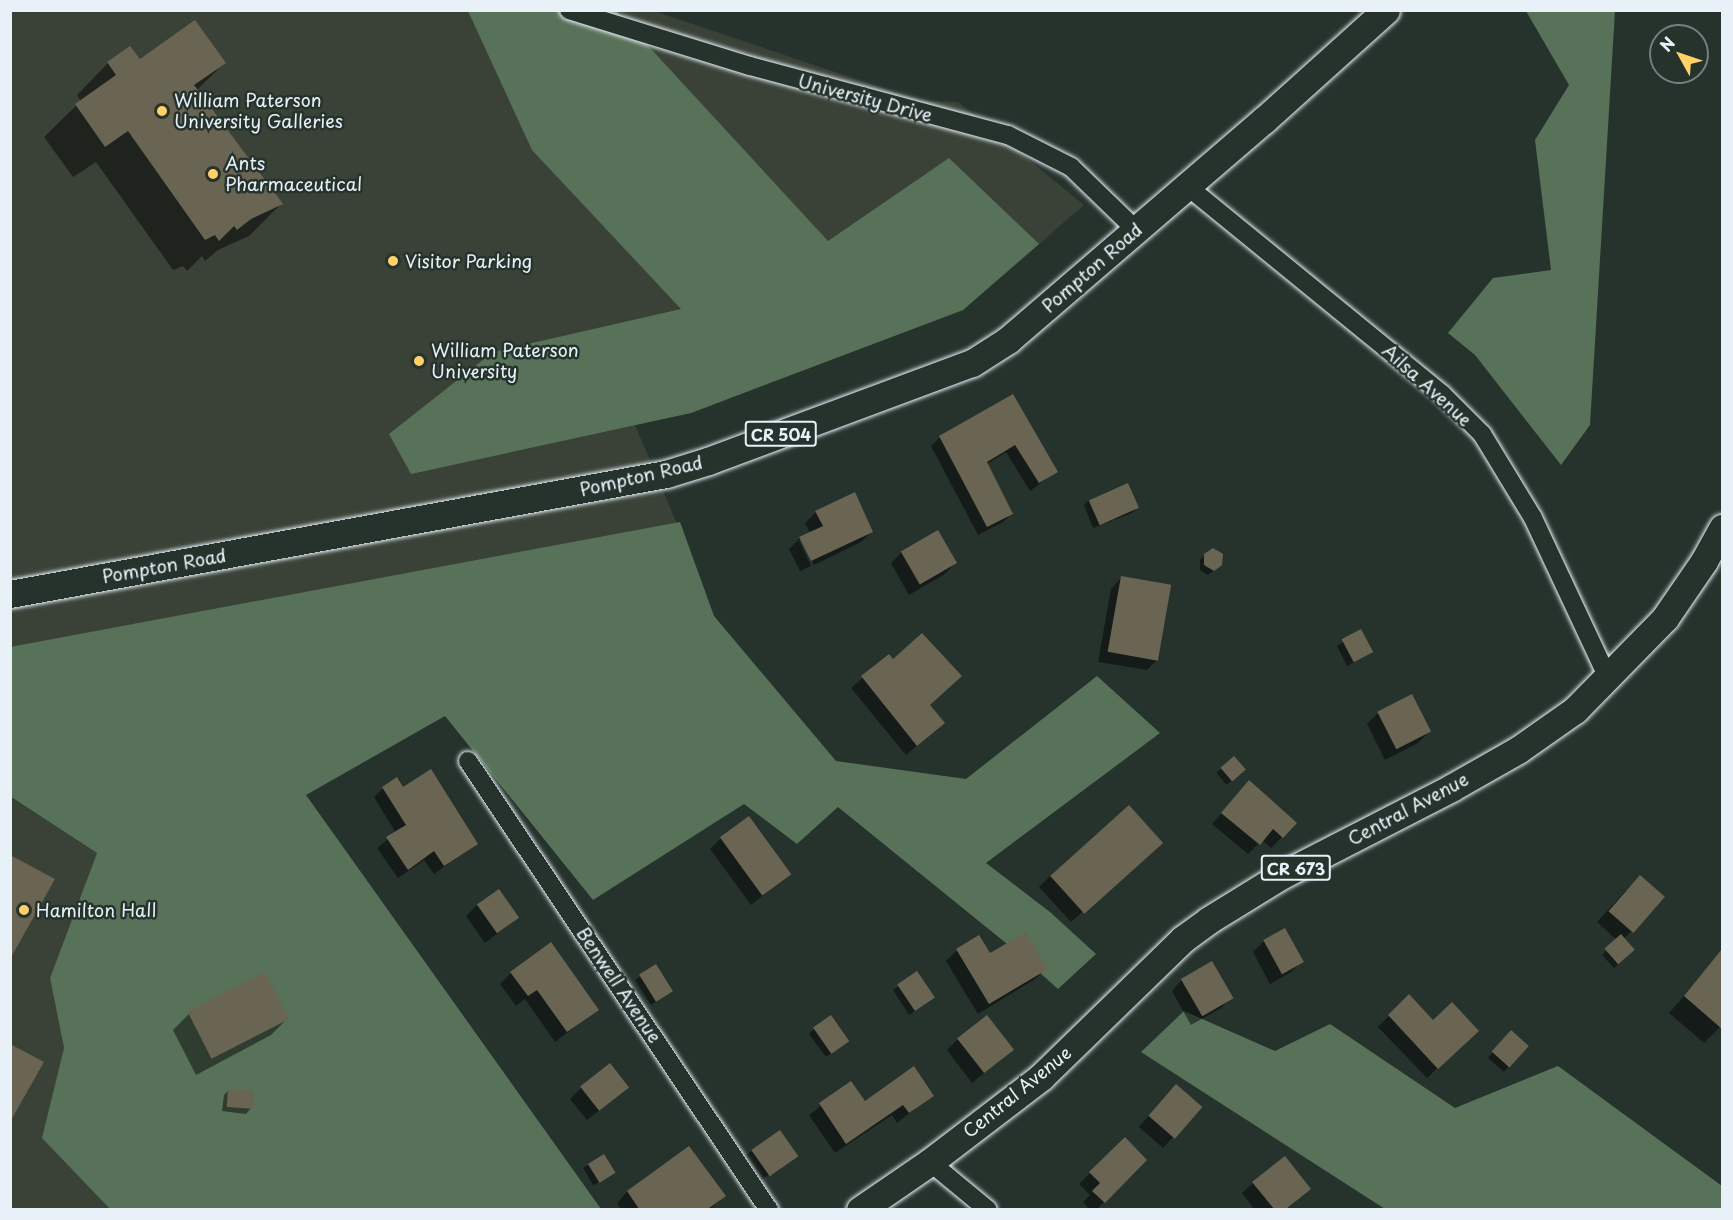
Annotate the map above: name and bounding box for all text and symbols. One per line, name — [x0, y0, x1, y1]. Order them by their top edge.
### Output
north arrow — [1649, 24, 1709, 84]
text: N — [1653, 31, 1680, 56]
street label: University Drive — [795, 70, 935, 126]
place label: William Paterson University Galleries — [174, 90, 343, 132]
marker: William Paterson University Galleries — [155, 104, 169, 118]
place label: Ants Pharmaceutical — [225, 153, 362, 195]
marker: Ants Pharmaceutical — [206, 167, 220, 181]
street label: Pompton Road — [1038, 219, 1146, 317]
place label: Visitor Parking — [405, 250, 534, 272]
marker: Visitor Parking — [386, 254, 400, 268]
place label: William Paterson University — [431, 340, 579, 382]
street label: Ailsa Avenue — [1378, 340, 1476, 430]
marker: William Paterson University — [412, 354, 426, 368]
road number: CR 504 — [744, 421, 818, 447]
street label: Pompton Road — [577, 451, 705, 501]
street label: Pompton Road — [100, 544, 228, 588]
street label: Central Avenue — [1344, 768, 1472, 850]
road number: CR 673 — [1260, 855, 1332, 881]
place label: Hamilton Hall — [36, 899, 156, 921]
marker: Hamilton Hall — [17, 903, 31, 917]
street label: Benwell Avenue — [573, 923, 665, 1047]
street label: Central Avenue — [959, 1042, 1075, 1142]

